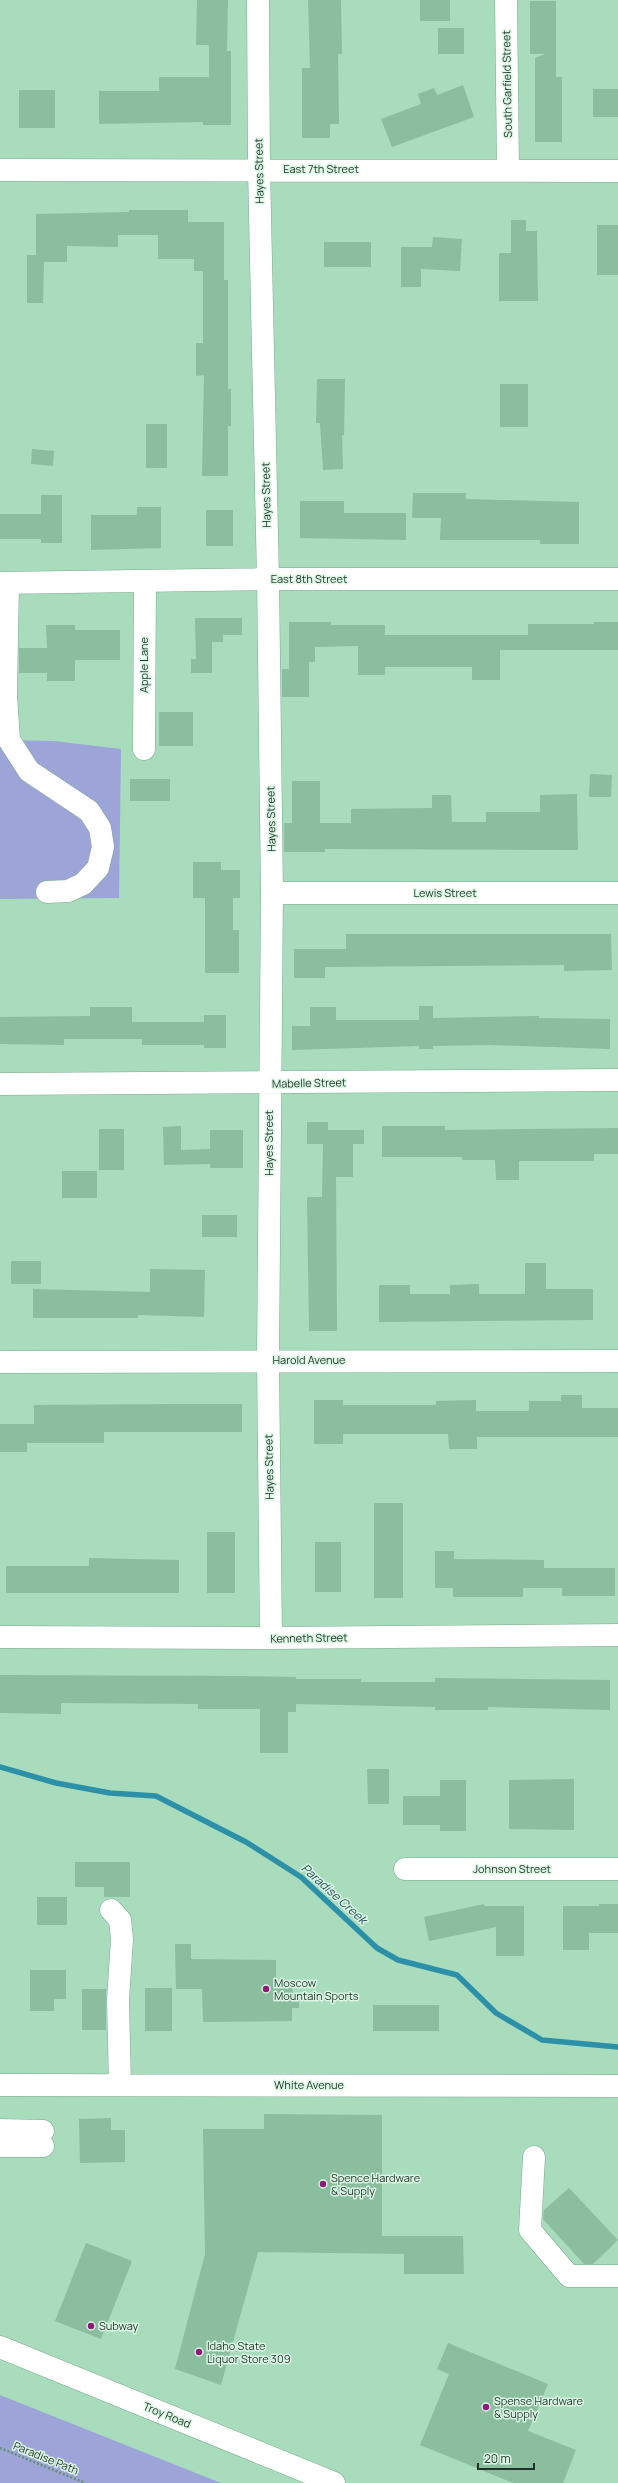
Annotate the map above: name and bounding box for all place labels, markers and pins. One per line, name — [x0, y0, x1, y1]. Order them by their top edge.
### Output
place label: Moscow Mountain Sports — [274, 1975, 359, 2003]
marker: Moscow Mountain Sports — [261, 1984, 271, 1994]
place label: Spence Hardware & Supply — [331, 2170, 421, 2198]
marker: Spence Hardware & Supply — [318, 2179, 328, 2189]
place label: Subway — [99, 2318, 139, 2333]
marker: Subway — [86, 2321, 96, 2331]
place label: Idaho State Liquor Store 309 — [207, 2338, 291, 2366]
marker: Idaho State Liquor Store 309 — [194, 2347, 204, 2357]
place label: Spense Hardware & Supply — [494, 2393, 584, 2421]
marker: Spense Hardware & Supply — [481, 2402, 491, 2412]

